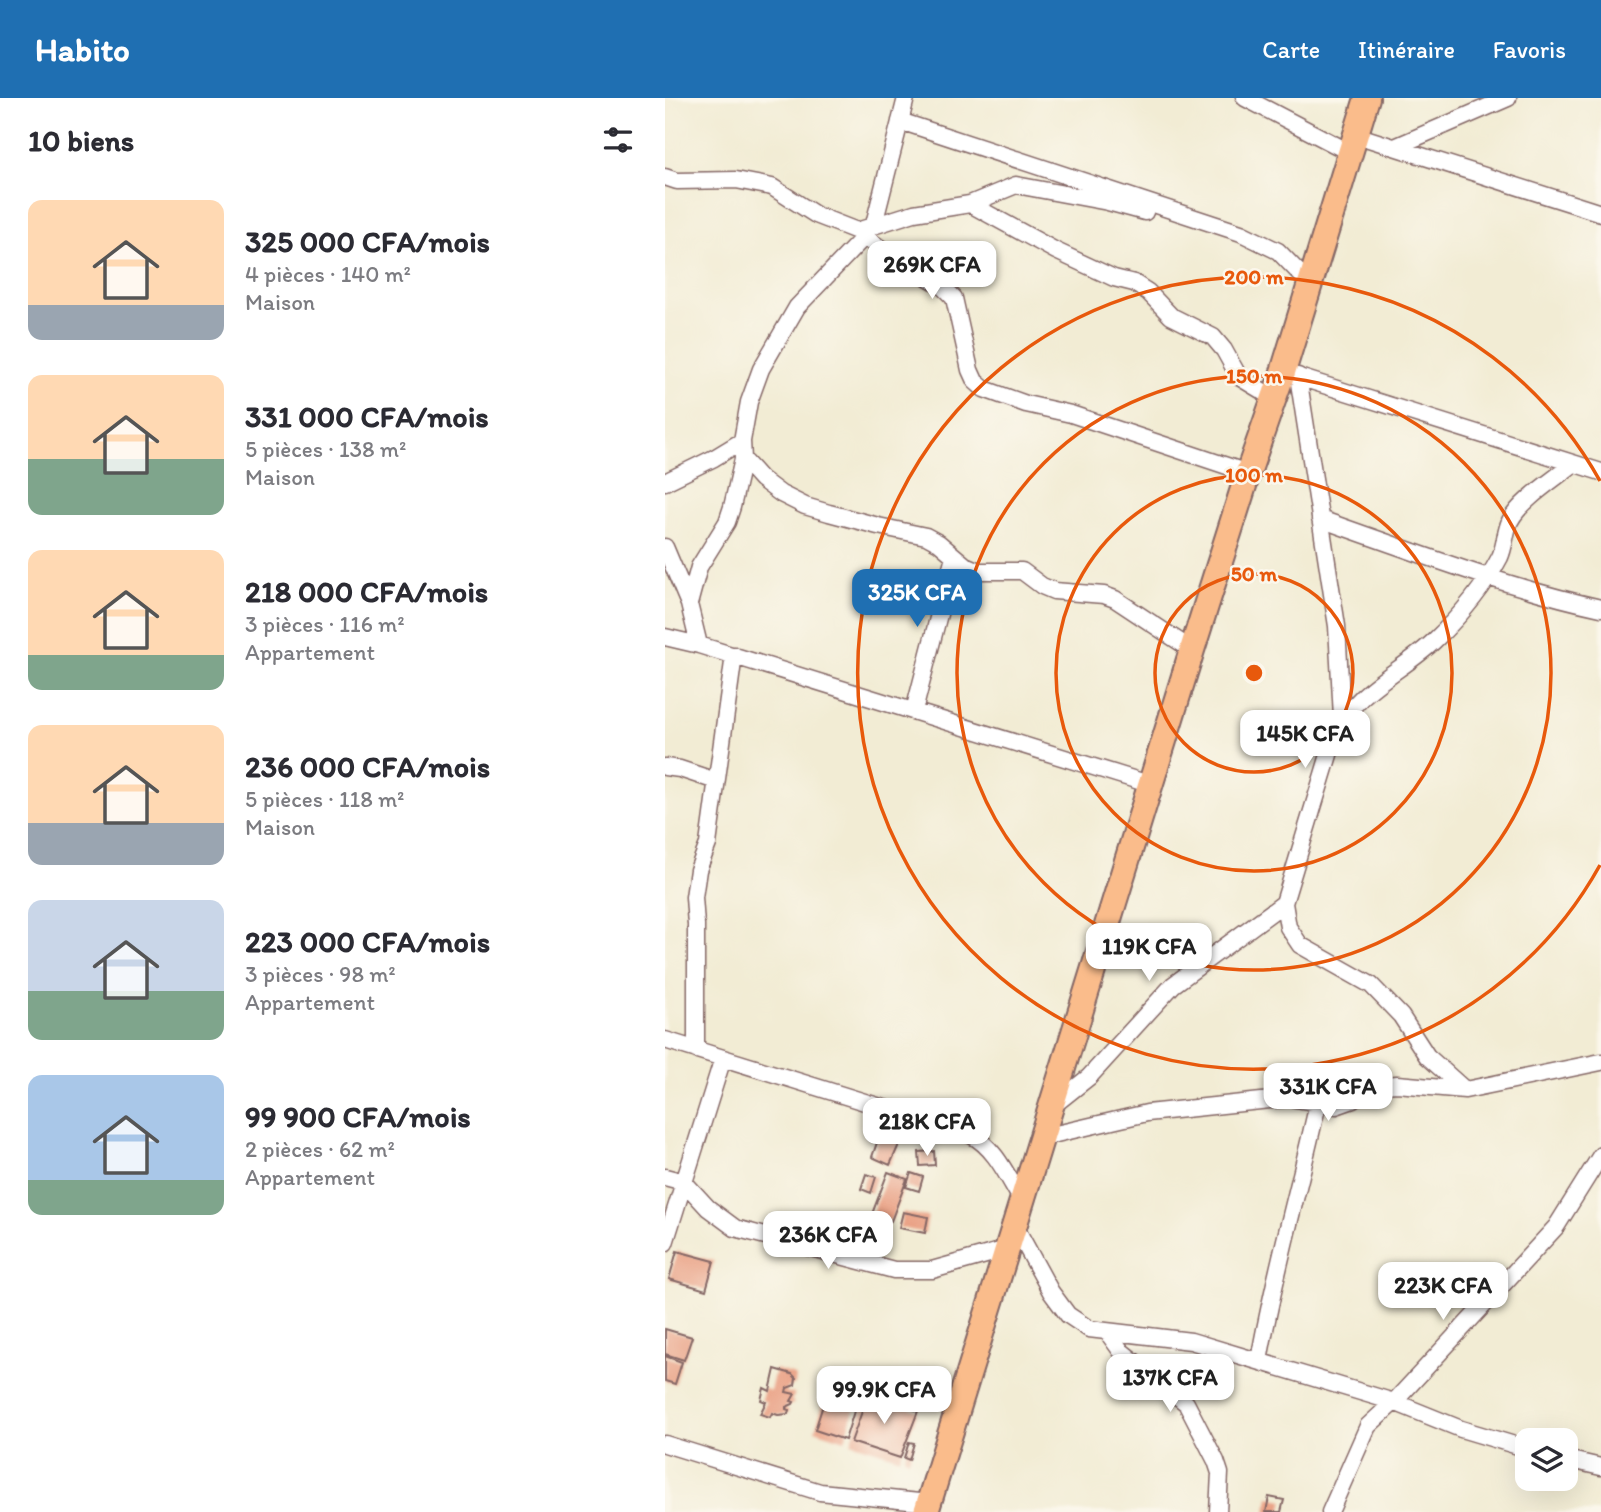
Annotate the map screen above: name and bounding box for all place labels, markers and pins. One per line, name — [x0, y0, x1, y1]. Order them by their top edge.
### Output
pin: 269K CFA — [860, 242, 1004, 301]
pin: 325K CFA — [845, 570, 989, 629]
centre of rings — [1242, 661, 1266, 685]
pin: 145K CFA — [1233, 710, 1377, 770]
pin: 119K CFA — [1077, 924, 1221, 983]
pin: 331K CFA — [1256, 1063, 1400, 1123]
pin: 218K CFA — [855, 1098, 999, 1158]
pin: 236K CFA — [756, 1212, 900, 1271]
pin: 223K CFA — [1371, 1262, 1515, 1322]
pin: 137K CFA — [1098, 1354, 1242, 1414]
pin: 99.9K CFA — [804, 1366, 964, 1426]

